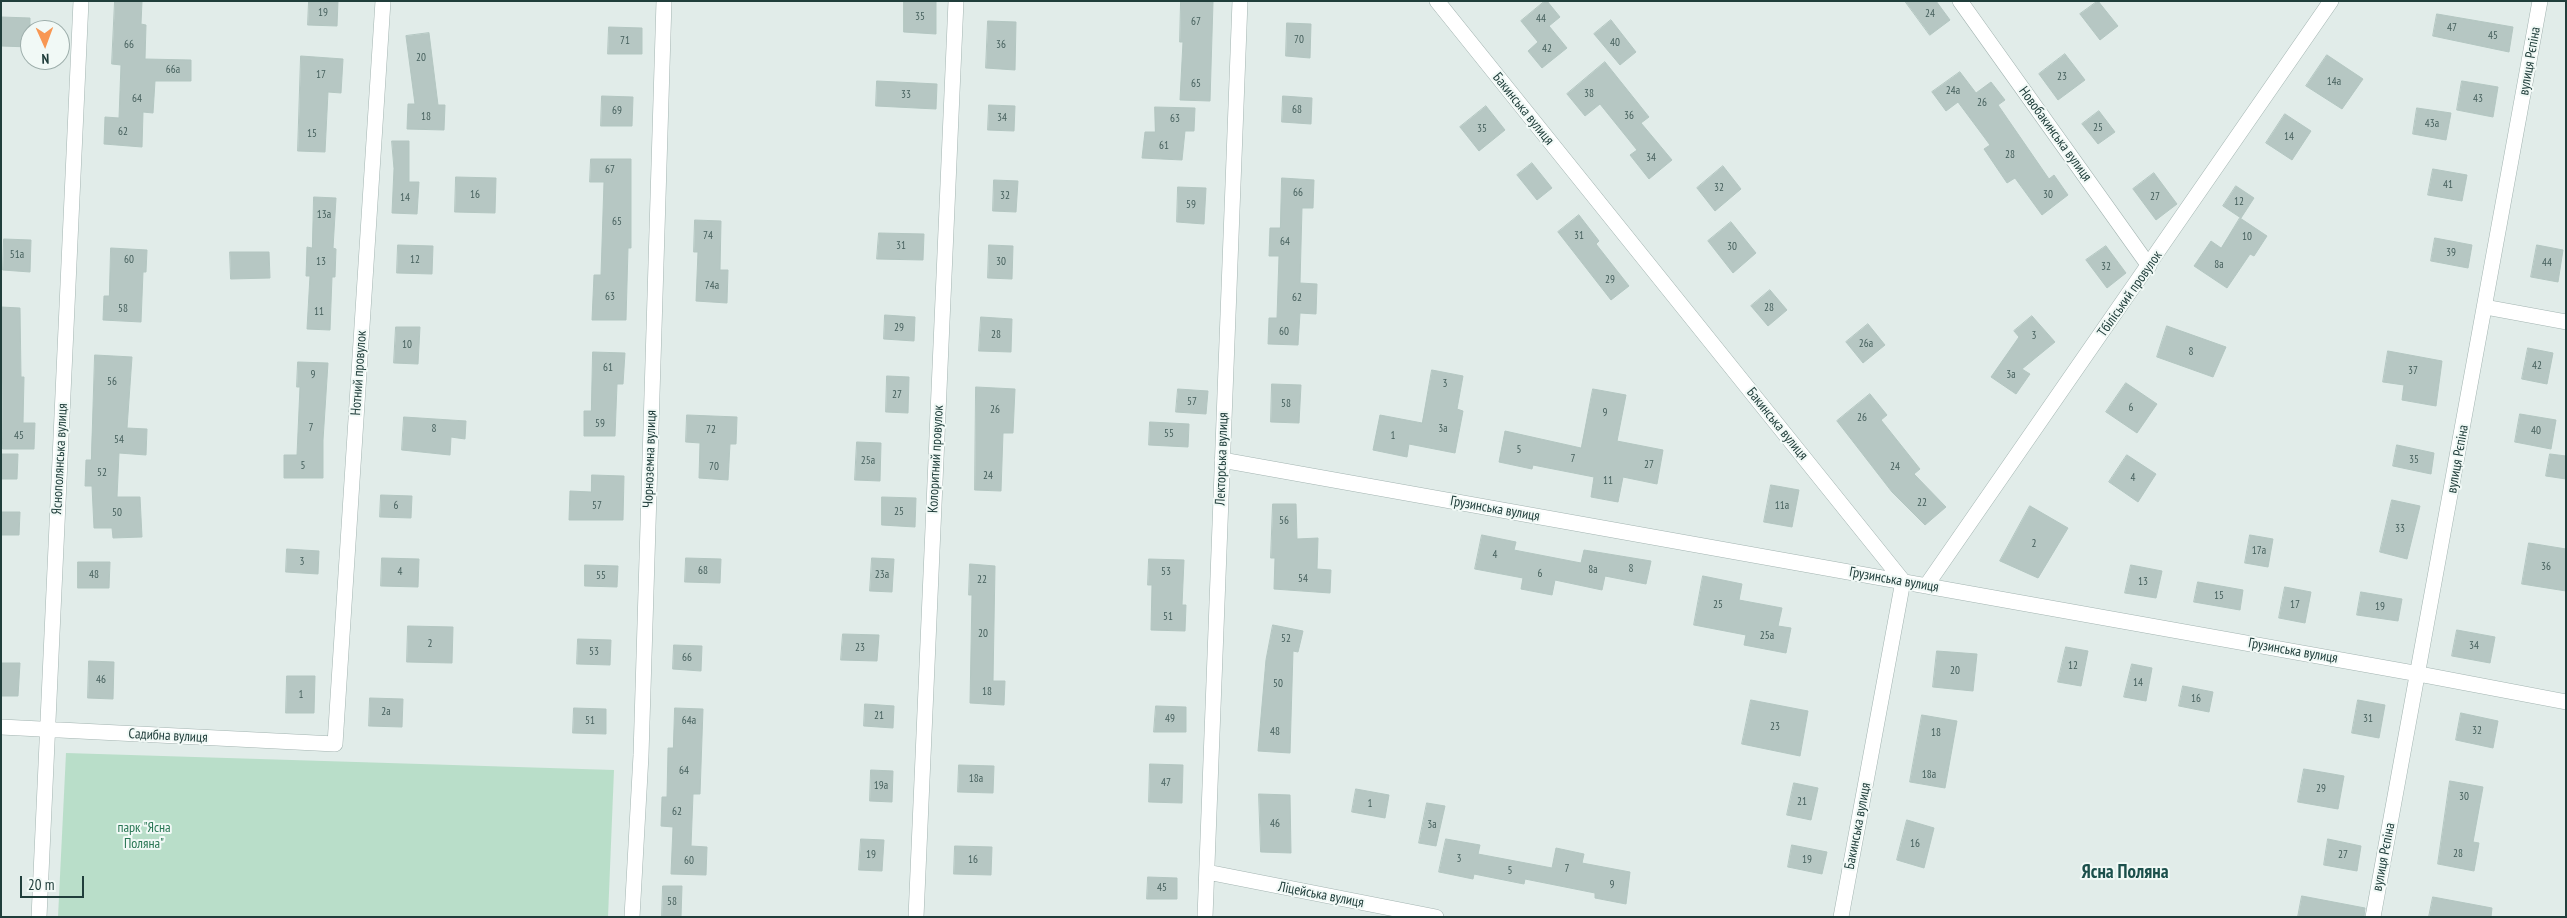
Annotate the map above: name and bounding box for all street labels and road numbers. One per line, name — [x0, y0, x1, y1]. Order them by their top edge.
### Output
street label: вулиця Рєпіна — [2516, 26, 2544, 96]
street label: Бакинська вулиця — [1489, 70, 1557, 148]
street label: Новобакинська вулиця — [2015, 83, 2095, 185]
street label: Тбіліський провулок — [2094, 248, 2166, 340]
street label: Нотний провулок — [348, 330, 370, 416]
street label: Бакинська вулиця — [1743, 385, 1811, 463]
street label: Яснополянська вулиця — [49, 403, 71, 515]
street label: Колоритний провулок — [925, 405, 947, 513]
street label: Чорноземна вулиця — [640, 410, 660, 508]
street label: Лекторська вулиця — [1212, 412, 1232, 506]
street label: вулиця Рєпіна — [2444, 424, 2472, 494]
street label: Грузинська вулиця — [1449, 493, 1541, 525]
street label: Грузинська вулиця — [1848, 564, 1940, 596]
street label: Грузинська вулиця — [2247, 635, 2339, 667]
street label: Садибна вулиця — [128, 726, 208, 746]
street label: Бакинська вулиця — [1841, 781, 1875, 871]
street label: вулиця Рєпіна — [2369, 822, 2399, 892]
street label: Ліцейська вулиця — [1277, 878, 1365, 912]

